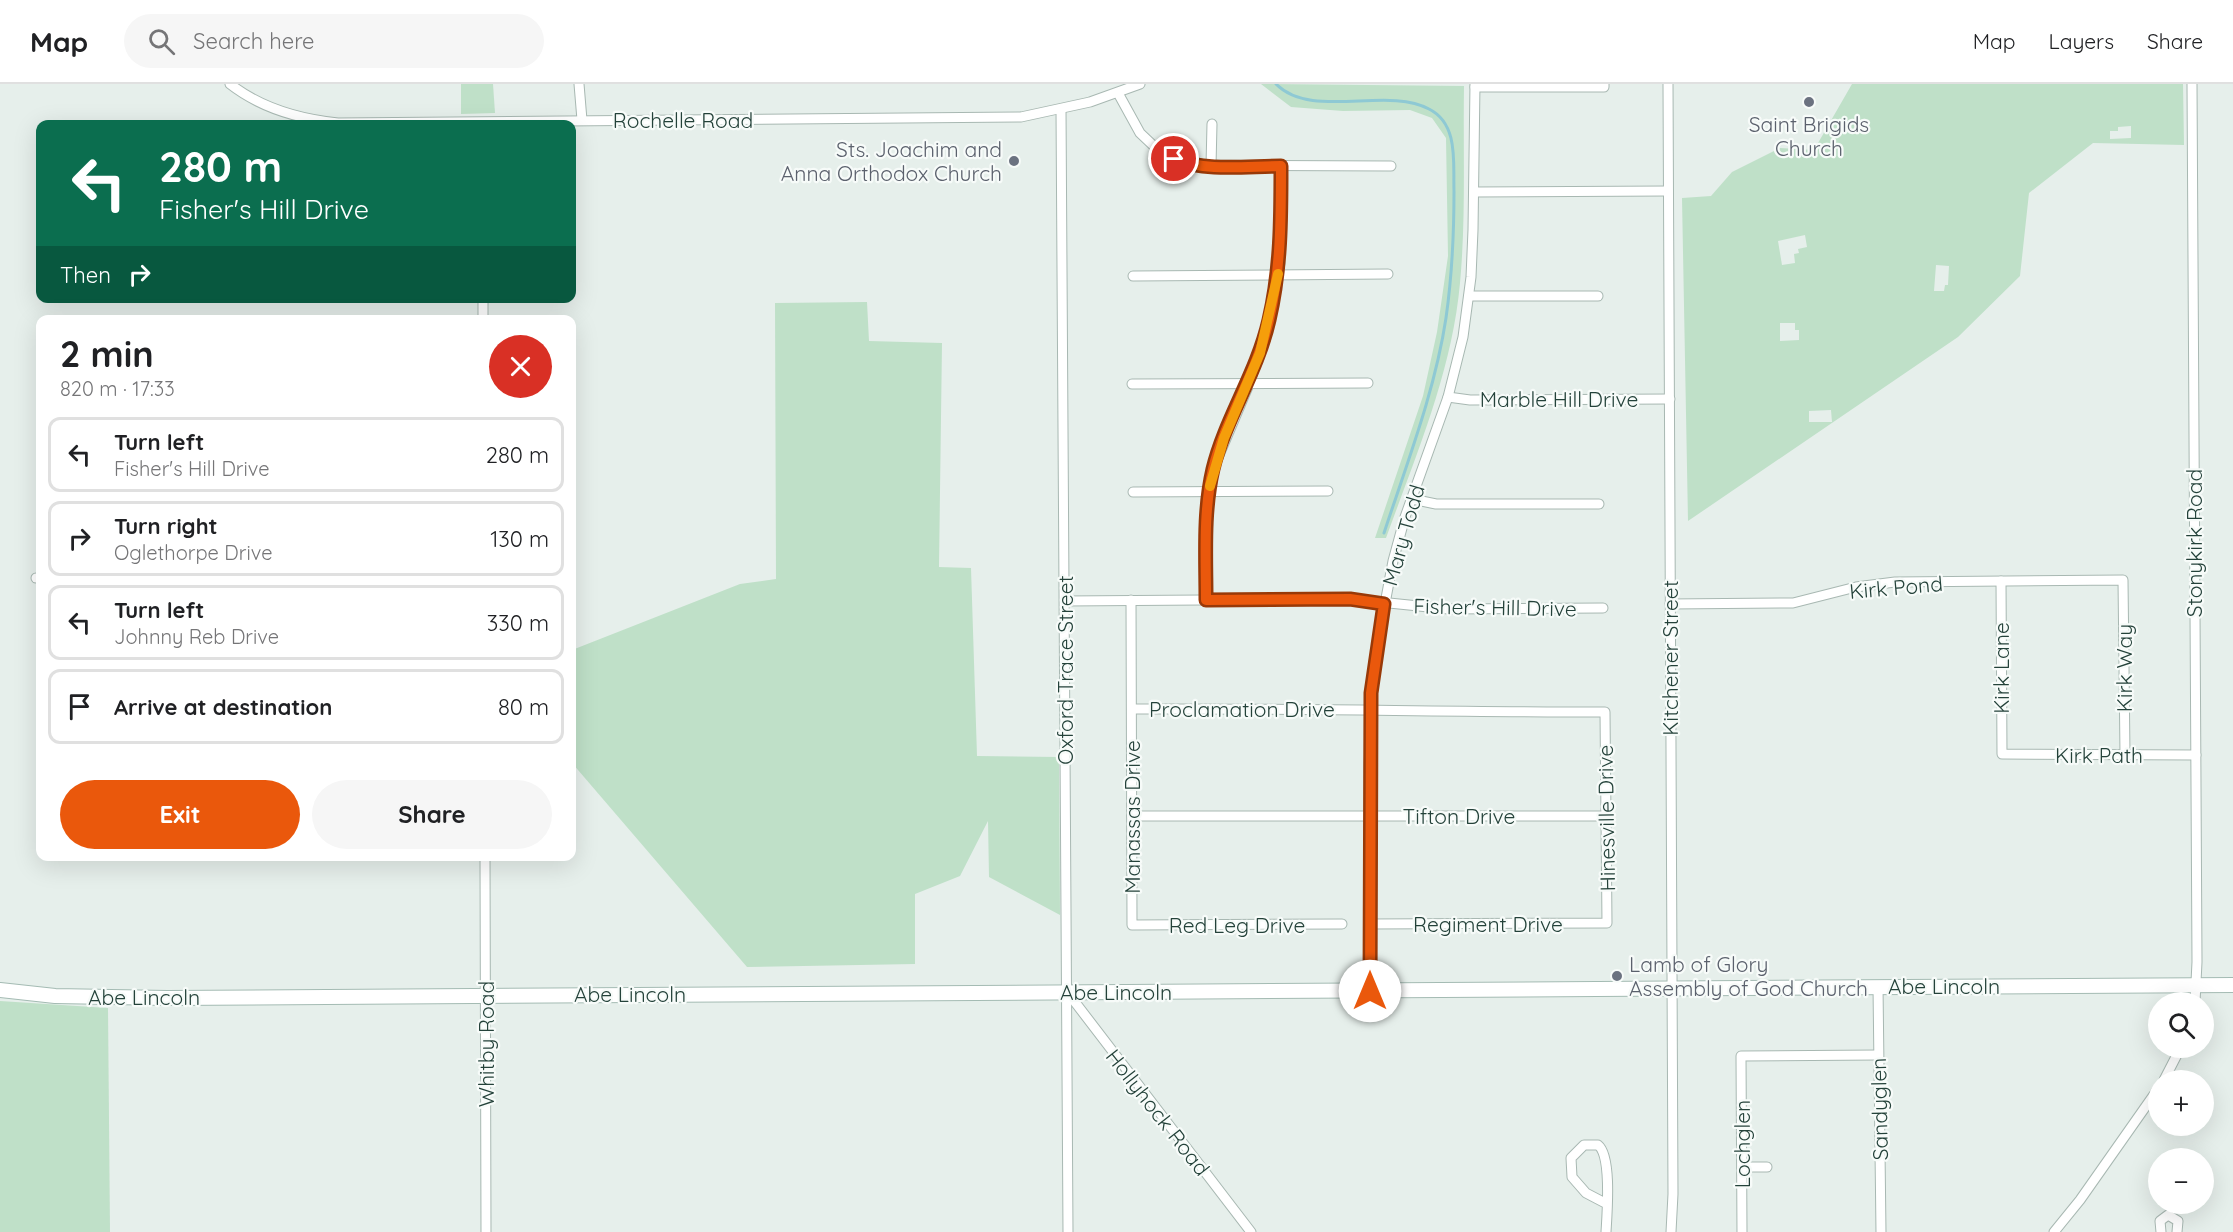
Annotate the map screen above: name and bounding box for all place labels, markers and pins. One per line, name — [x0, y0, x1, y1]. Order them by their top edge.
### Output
marker: Saint Brigids Church — [1802, 95, 1816, 109]
place label: Saint Brigids Church — [1749, 111, 1869, 161]
pin — [1148, 133, 1199, 184]
place label: Sts. Joachim and Anna Orthodox Church — [781, 136, 1002, 186]
marker: Sts. Joachim and Anna Orthodox Church — [1007, 154, 1021, 168]
place label: Lamb of Glory Assembly of God Church — [1629, 951, 1868, 1001]
marker: Lamb of Glory Assembly of God Church — [1610, 969, 1624, 983]

